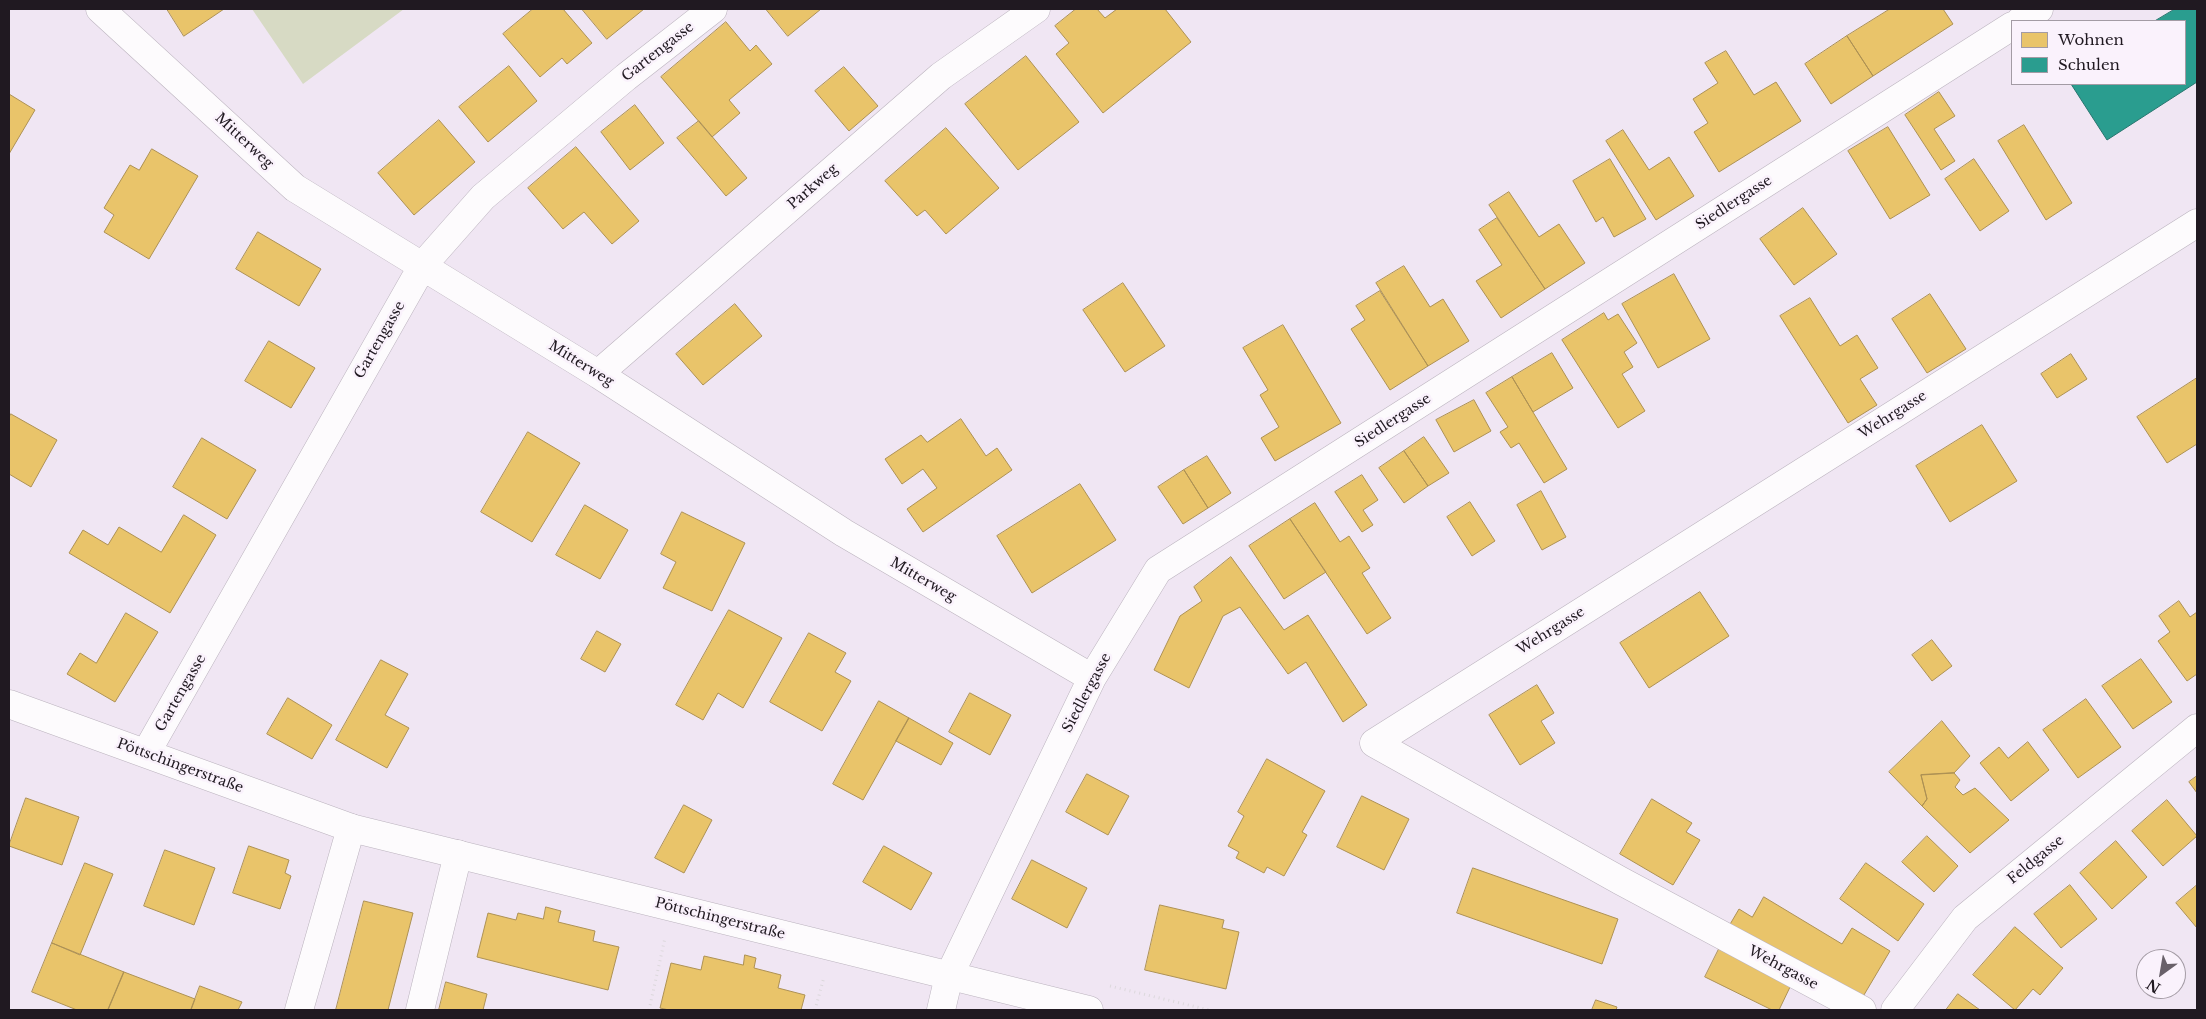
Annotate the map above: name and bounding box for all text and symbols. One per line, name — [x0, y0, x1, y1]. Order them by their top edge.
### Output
street label: Gartengasse — [619, 19, 697, 85]
legend — [2011, 20, 2186, 85]
text: Wohnen — [2058, 30, 2124, 49]
text: Schulen — [2058, 55, 2120, 74]
street label: Mitterweg — [211, 110, 277, 172]
street label: Parkweg — [785, 161, 841, 213]
street label: Siedlergasse — [1693, 172, 1775, 234]
street label: Gartengasse — [351, 298, 409, 382]
street label: Mitterweg — [545, 337, 617, 391]
street label: Wehrgasse — [1856, 388, 1930, 442]
street label: Siedlergasse — [1352, 390, 1434, 452]
street label: Mitterweg — [887, 554, 959, 606]
street label: Wehrgasse — [1514, 604, 1588, 658]
street label: Siedlergasse — [1059, 650, 1115, 736]
street label: Gartengasse — [152, 651, 210, 735]
street label: Pöttschingerstraße — [114, 735, 246, 797]
street label: Feldgasse — [2004, 832, 2068, 888]
street label: Pöttschingerstraße — [653, 895, 787, 943]
street label: Wehrgasse — [1745, 943, 1821, 993]
north arrow — [2136, 949, 2186, 999]
text: N — [2143, 975, 2164, 997]

